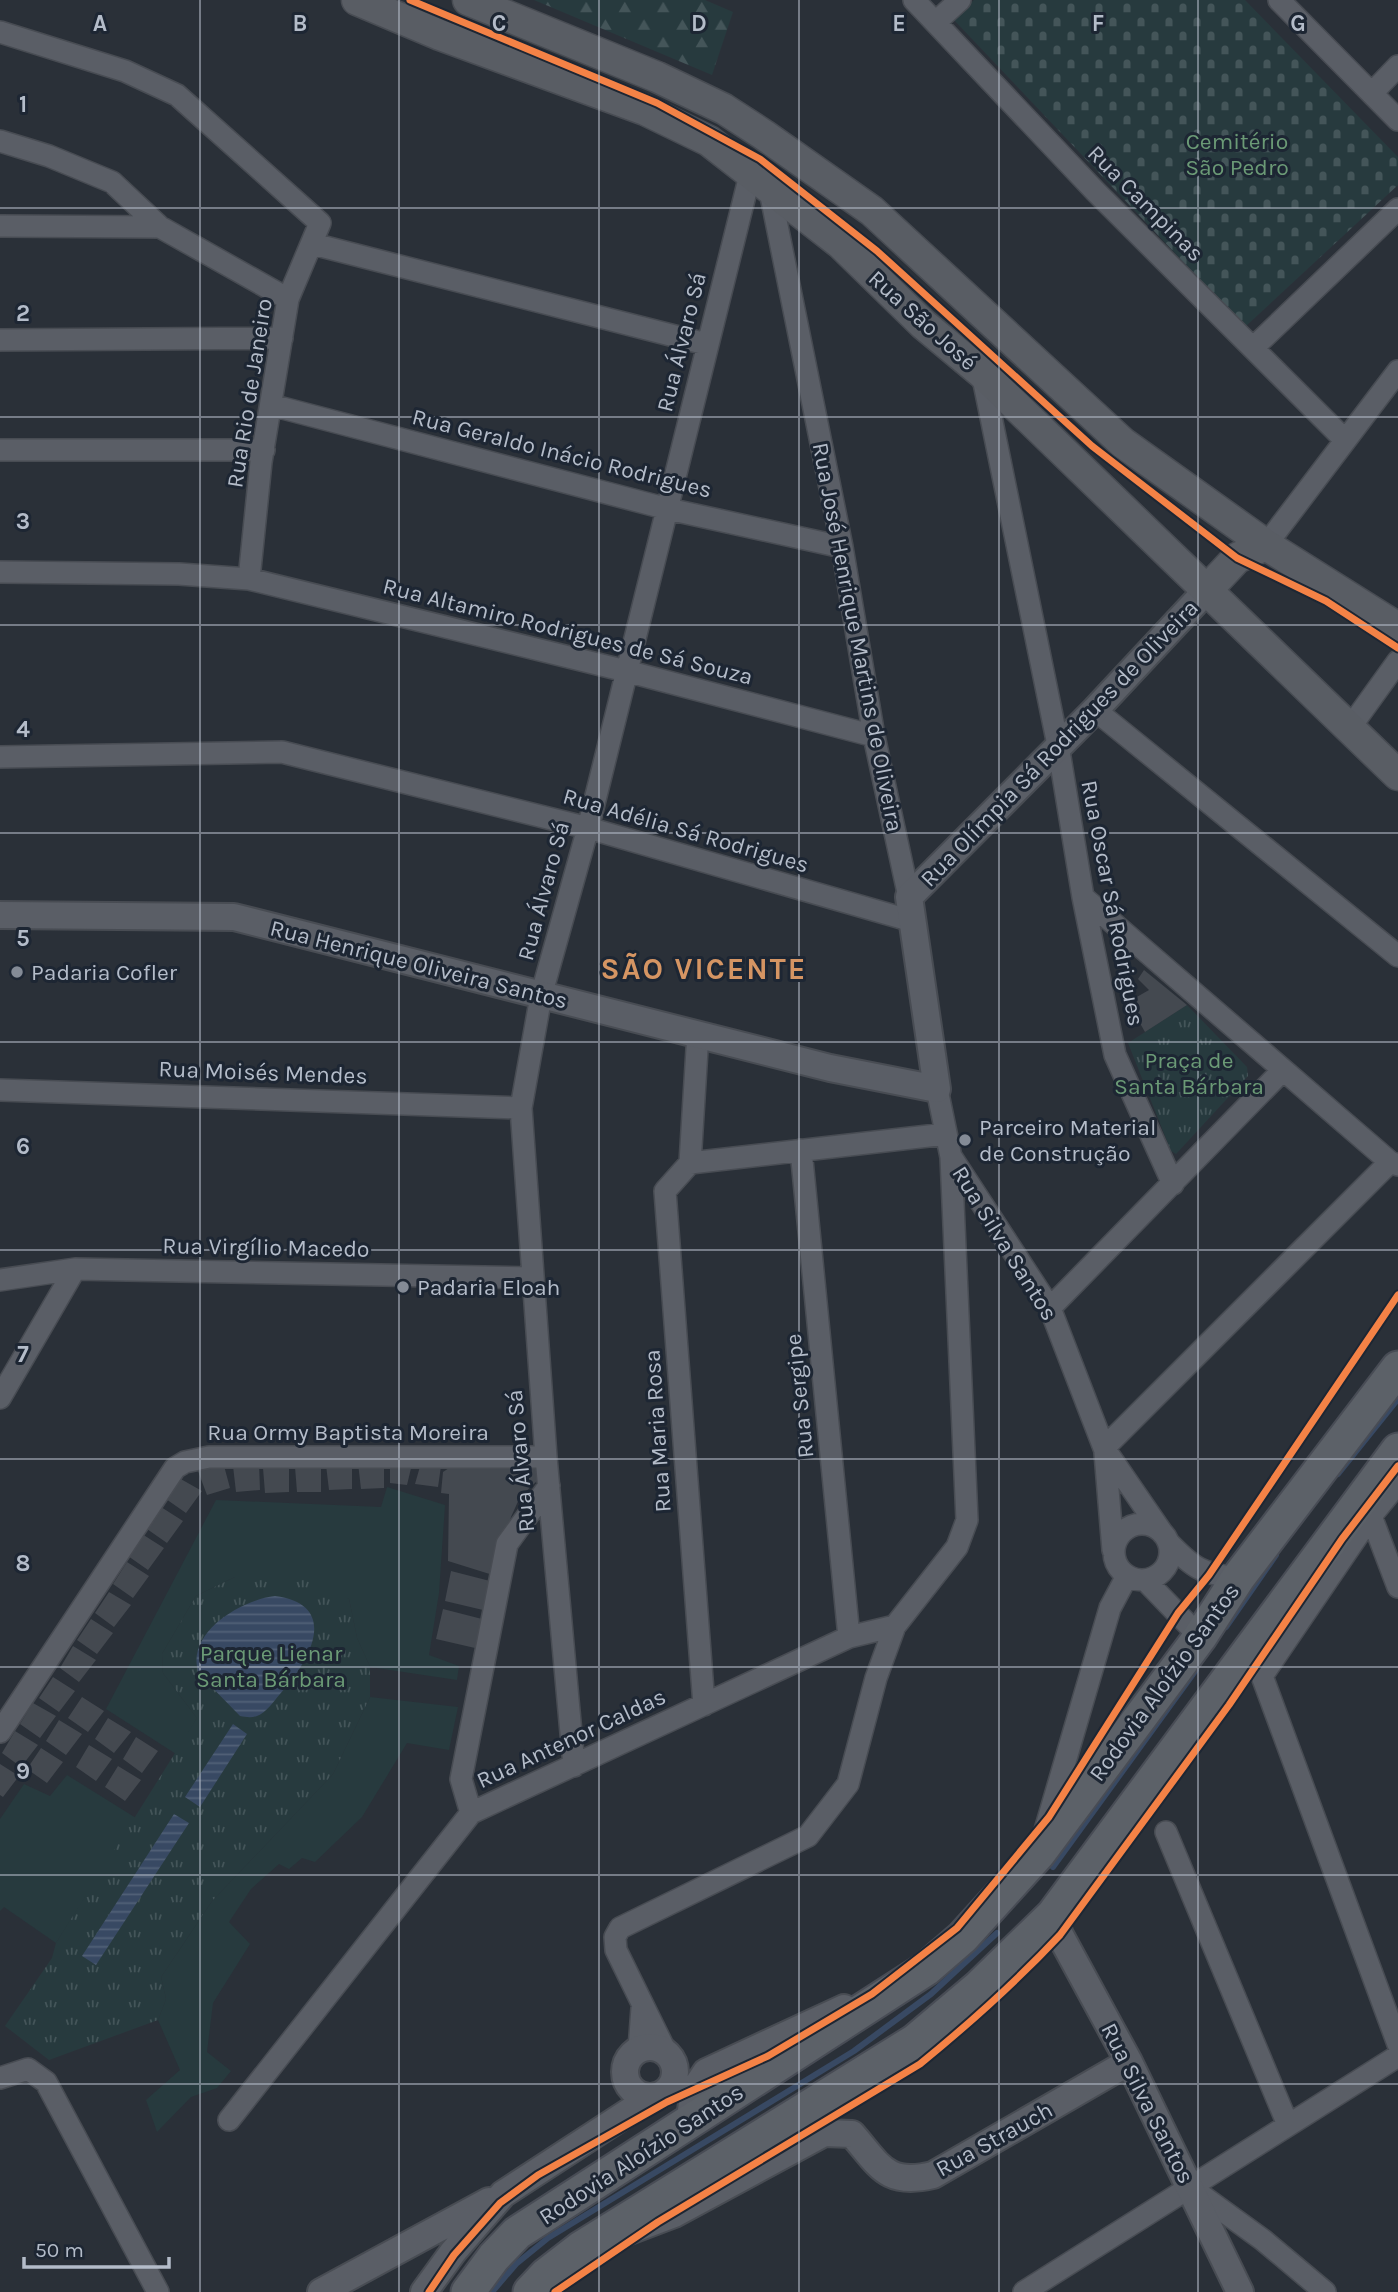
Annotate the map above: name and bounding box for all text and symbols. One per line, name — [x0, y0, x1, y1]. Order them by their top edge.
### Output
text: A — [93, 10, 107, 37]
text: B — [293, 10, 307, 37]
text: C — [492, 10, 506, 37]
text: D — [691, 10, 707, 37]
text: E — [892, 10, 906, 37]
text: F — [1092, 10, 1104, 37]
text: G — [1290, 10, 1306, 37]
text: 1 — [19, 91, 27, 118]
park label: Cemitério São Pedro — [1185, 128, 1289, 181]
street label: Rua Campinas — [1082, 140, 1209, 267]
street label: Rua São José — [863, 265, 982, 376]
street label: Rua Álvaro Sá — [651, 270, 712, 415]
street label: Rua Rio de Janeiro — [221, 296, 278, 490]
text: 2 — [16, 300, 30, 327]
street label: Rua Geraldo Inácio Rodrigues — [409, 403, 714, 504]
street label: Rua José Henrique Martins de Oliveira — [806, 440, 909, 834]
text: 3 — [16, 508, 30, 535]
street label: Rua Altamiro Rodrigues de Sá Souza — [380, 572, 756, 691]
street label: Rua Olímpia Sá Rodrigues de Oliveira — [915, 594, 1204, 892]
text: 4 — [16, 716, 30, 743]
street label: Rua Oscar Sá Rodrigues — [1075, 778, 1150, 1028]
street label: Rua Adélia Sá Rodrigues — [560, 782, 812, 879]
street label: Rua Álvaro Sá — [512, 819, 575, 964]
street label: Rua Henrique Oliveira Santos — [267, 914, 570, 1015]
text: 5 — [16, 925, 30, 952]
district label: SÃO VICENTE — [601, 951, 807, 987]
place label: Padaria Cofler — [31, 959, 178, 986]
marker: Padaria Cofler — [9, 964, 25, 980]
park label: Praça de Santa Bárbara — [1114, 1047, 1264, 1100]
street label: Rua Moisés Mendes — [158, 1055, 368, 1090]
place label: Parceiro Material de Construção — [979, 1114, 1156, 1167]
marker: Parceiro Material de Construção — [957, 1132, 973, 1148]
text: 6 — [16, 1133, 30, 1160]
street label: Rua Silva Santos — [946, 1161, 1063, 1325]
street label: Rua Virgílio Macedo — [162, 1232, 370, 1263]
place label: Padaria Eloah — [417, 1274, 560, 1301]
marker: Padaria Eloah — [395, 1279, 411, 1295]
street label: Rua Sergipe — [780, 1332, 819, 1459]
text: 7 — [17, 1341, 29, 1368]
street label: Rua Maria Rosa — [638, 1349, 677, 1513]
street label: Rua Álvaro Sá — [501, 1389, 540, 1533]
street label: Rua Ormy Baptista Moreira — [207, 1419, 489, 1446]
text: 8 — [16, 1550, 30, 1577]
street label: Rodovia Aloízio Santos — [1084, 1578, 1245, 1787]
park label: Parque Lienar Santa Bárbara — [196, 1640, 346, 1693]
street label: Rua Antenor Caldas — [472, 1683, 670, 1794]
text: 9 — [16, 1758, 30, 1785]
street label: Rua Silva Santos — [1095, 2018, 1200, 2188]
street label: Rodovia Aloízio Santos — [534, 2078, 748, 2231]
street label: Rua Strauch — [931, 2096, 1057, 2183]
scale bar — [24, 2226, 170, 2270]
text: 50 m — [35, 2238, 84, 2262]

